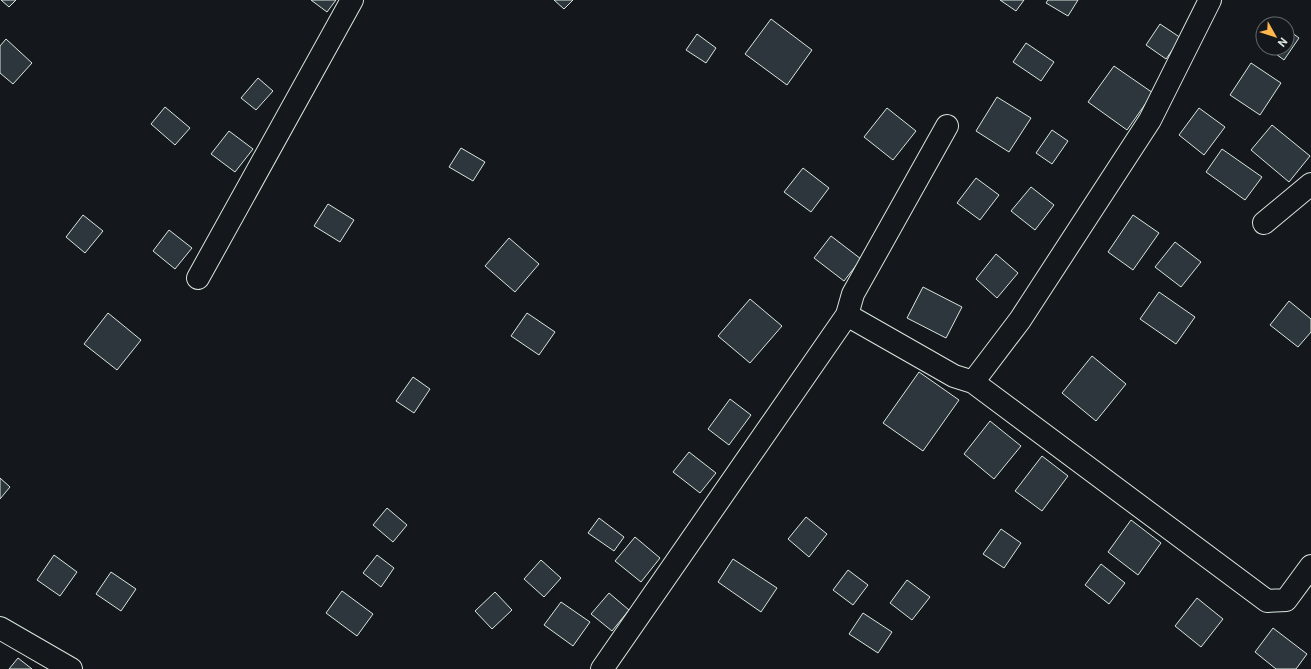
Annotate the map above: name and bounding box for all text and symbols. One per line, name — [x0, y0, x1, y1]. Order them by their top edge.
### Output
north arrow — [1255, 16, 1295, 56]
text: N — [1275, 35, 1290, 49]

